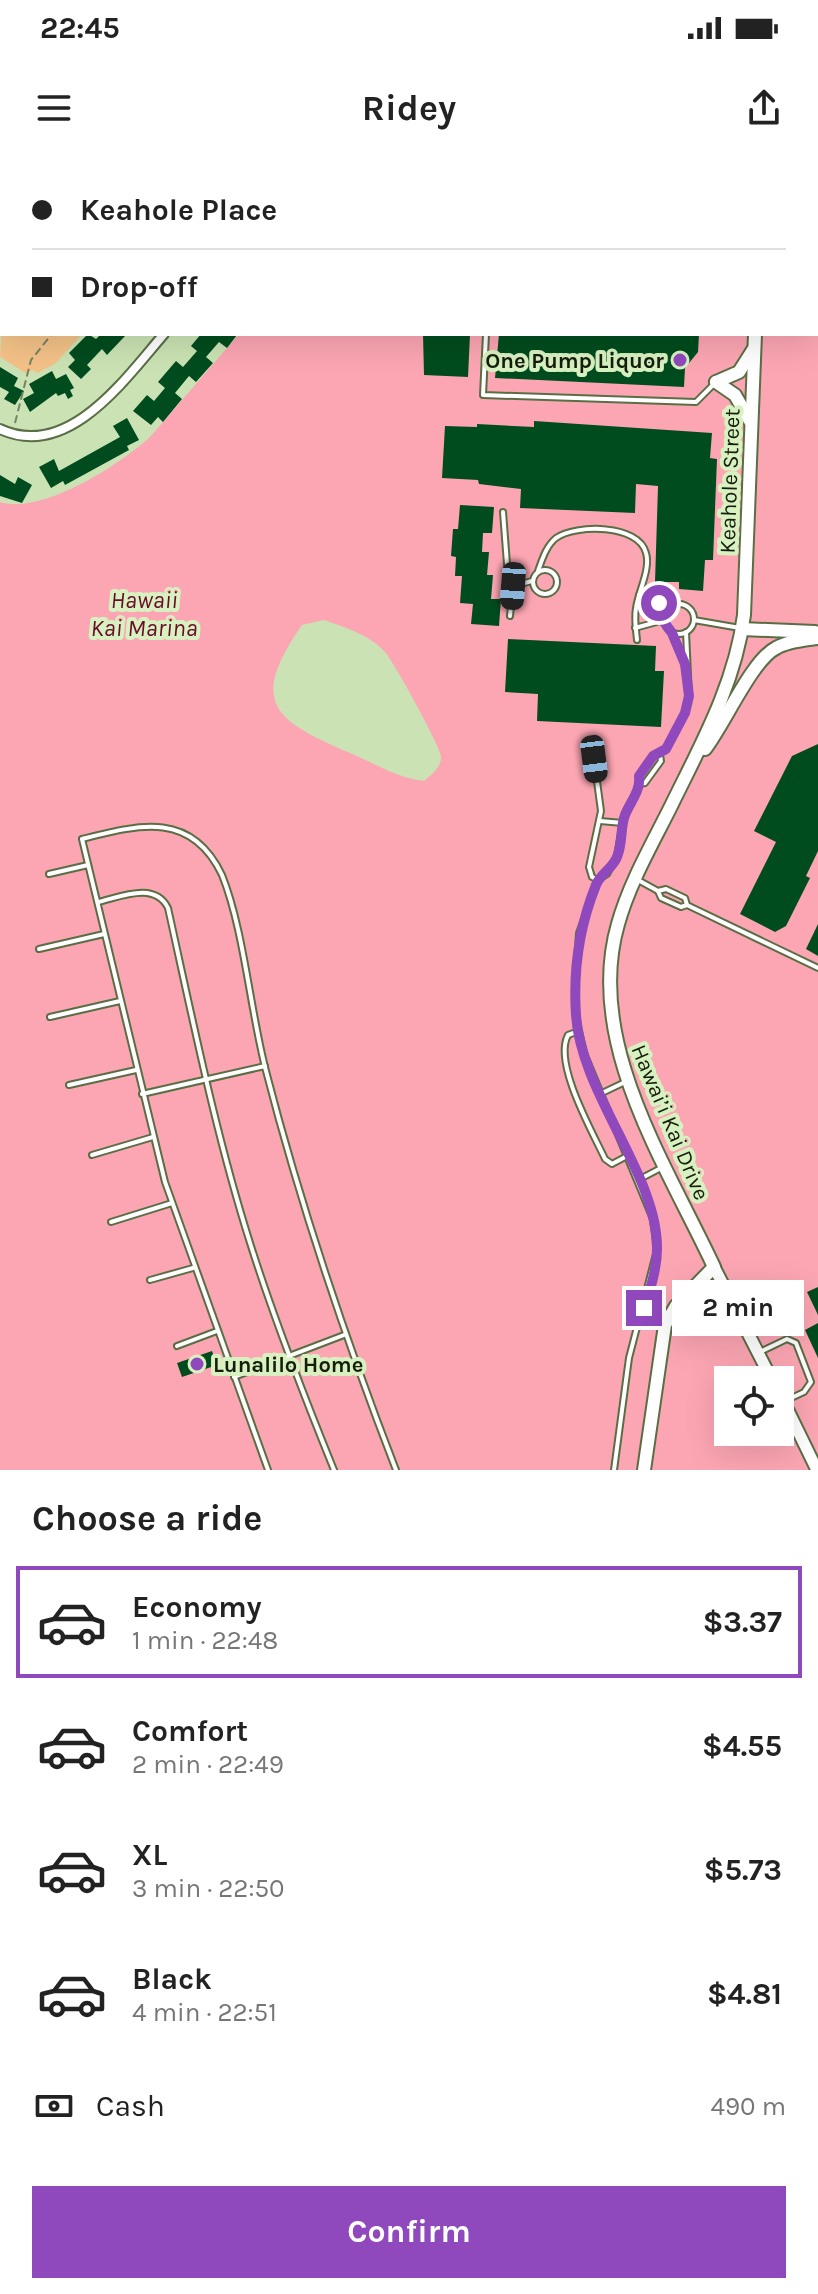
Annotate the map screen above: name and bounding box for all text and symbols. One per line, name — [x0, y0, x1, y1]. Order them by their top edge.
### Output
text: 22:45 — [40, 10, 120, 46]
icon: menu — [32, 86, 76, 130]
icon: share — [742, 86, 786, 130]
text: Ridey — [362, 87, 456, 129]
text: Keahole Place — [80, 192, 277, 228]
text: Drop-off — [80, 269, 198, 305]
place label: One Pump Liquor — [485, 348, 664, 374]
marker: One Pump Liquor — [671, 351, 689, 369]
street label: Keahole Street — [714, 408, 746, 554]
car — [499, 561, 527, 611]
route start — [641, 585, 677, 621]
water label: Hawaii Kai Marina — [90, 586, 198, 642]
car — [579, 734, 609, 784]
street label: Hawai’i Kai Drive — [626, 1041, 715, 1204]
callout: 2 min — [672, 1280, 804, 1336]
route end — [626, 1290, 662, 1326]
text: 2 min — [702, 1292, 774, 1323]
place label: Lunalilo Home — [213, 1352, 363, 1378]
marker: Lunalilo Home — [188, 1355, 206, 1373]
map controls — [714, 1366, 794, 1446]
button: locate — [714, 1366, 794, 1446]
text: Choose a ride — [32, 1497, 262, 1539]
icon: car — [36, 1586, 108, 1658]
text: Economy — [132, 1589, 262, 1625]
text: $3.37 — [703, 1604, 782, 1640]
text: 1 min · 22:48 — [132, 1625, 278, 1656]
icon: car — [36, 1710, 108, 1782]
text: Comfort — [132, 1713, 248, 1749]
text: $4.55 — [702, 1728, 782, 1764]
text: 2 min · 22:49 — [132, 1749, 284, 1780]
icon: car — [36, 1834, 108, 1906]
text: XL — [132, 1837, 167, 1873]
text: $5.73 — [704, 1852, 782, 1888]
text: 3 min · 22:50 — [132, 1873, 285, 1904]
icon: car — [36, 1958, 108, 2030]
text: Black — [132, 1961, 212, 1997]
text: $4.81 — [707, 1976, 782, 2012]
text: 4 min · 22:51 — [132, 1997, 277, 2028]
icon: cash — [32, 2084, 76, 2128]
text: Cash — [96, 2088, 165, 2124]
text: 490 m — [710, 2091, 786, 2122]
button: Confirm — [32, 2186, 786, 2278]

